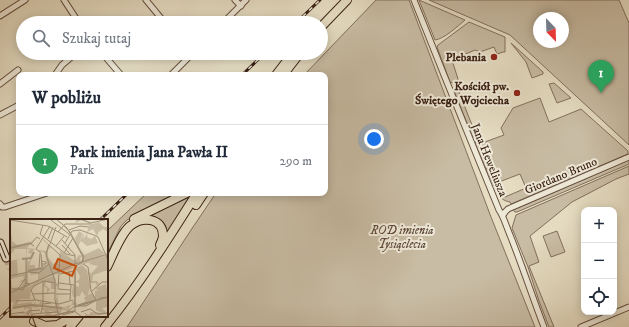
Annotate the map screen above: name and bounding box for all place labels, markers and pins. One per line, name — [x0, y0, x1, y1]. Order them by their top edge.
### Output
place label: Plebania — [445, 50, 487, 65]
marker: Plebania — [489, 52, 499, 62]
pin: 1 — [588, 60, 614, 93]
place label: Kościół pw. Świętego Wojciecha — [415, 79, 510, 108]
marker: Kościół pw. Świętego Wojciecha — [512, 88, 522, 98]

